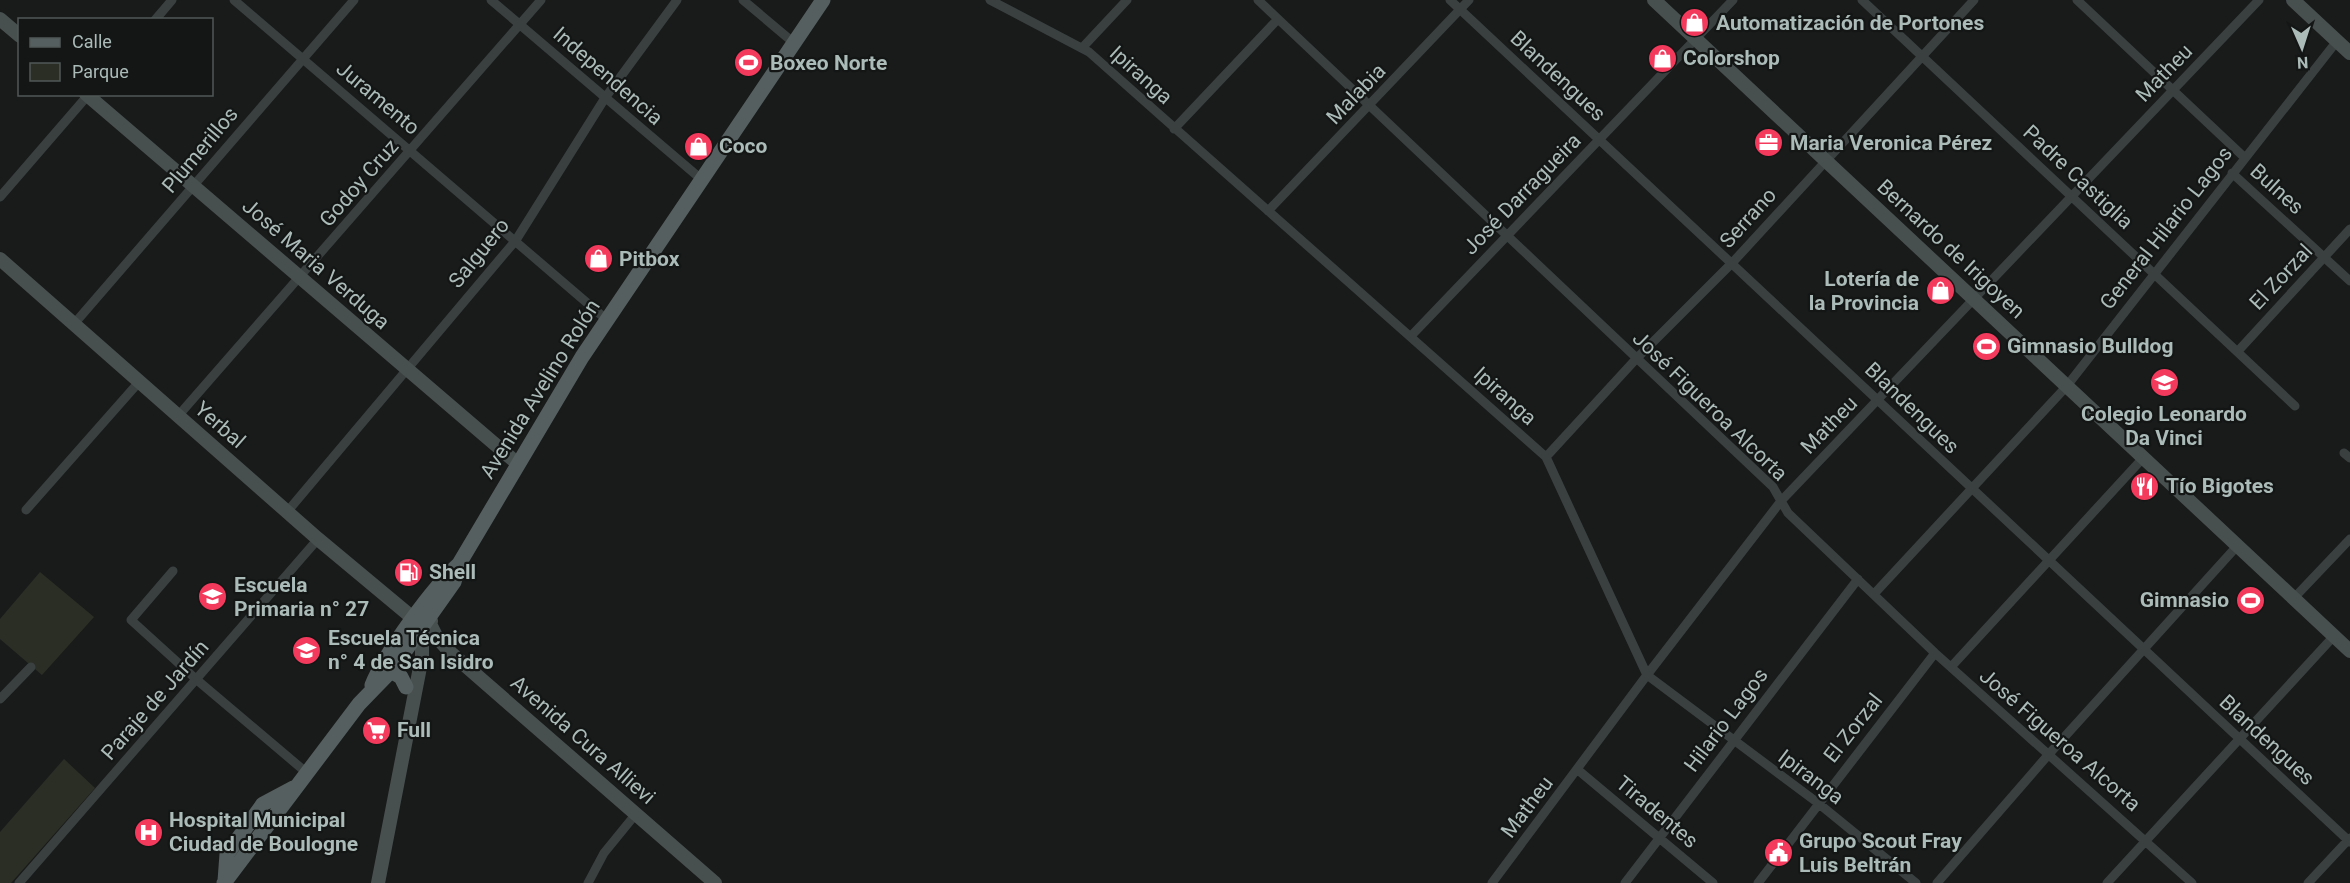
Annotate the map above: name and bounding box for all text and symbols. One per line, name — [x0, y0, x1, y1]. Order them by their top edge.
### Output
shop icon: Automatización de Portones — [1679, 7, 1711, 39]
place label: Automatización de Portones — [1716, 11, 1984, 35]
legend — [18, 18, 213, 96]
north arrow — [2272, 18, 2332, 78]
street label: Independencia — [548, 22, 668, 130]
street label: Blandengues — [1506, 26, 1610, 126]
text: Calle — [72, 31, 112, 52]
street label: Matheu — [2131, 39, 2197, 107]
street label: Ipiranga — [1105, 41, 1177, 109]
shop icon: Colorshop — [1646, 42, 1678, 74]
place label: Colorshop — [1683, 46, 1780, 70]
sports icon: Boxeo Norte — [733, 47, 765, 79]
place label: Boxeo Norte — [770, 51, 887, 75]
text: N — [2297, 53, 2309, 72]
street label: Juramento — [332, 56, 424, 140]
street label: Malabia — [1321, 59, 1391, 129]
text: Parque — [72, 61, 129, 82]
street label: Plumerillos — [157, 102, 243, 198]
street label: Padre Castiglia — [2018, 120, 2138, 234]
office icon: Maria Veronica Pérez — [1753, 127, 1785, 159]
street label: José Darragueira — [1458, 128, 1586, 260]
shop icon: Coco — [682, 130, 714, 162]
place label: Maria Veronica Pérez — [1790, 131, 1992, 155]
street label: Godoy Cruz — [315, 134, 403, 232]
place label: Coco — [719, 134, 768, 158]
street label: General Hilario Lagos — [2095, 142, 2237, 314]
street label: Bulnes — [2245, 159, 2309, 219]
street label: Bernardo de Irigoyen — [1872, 175, 2030, 323]
street label: Serrano — [1715, 183, 1781, 253]
street label: José Maria Verduga — [238, 194, 394, 334]
street label: Salguero — [444, 213, 514, 293]
street label: El Zorzal — [2245, 239, 2317, 315]
shop icon: Pitbox — [582, 243, 614, 275]
place label: Pitbox — [619, 247, 680, 271]
place label: Lotería de la Provincia — [1809, 267, 1919, 315]
shop icon: Lotería de la Provincia — [1924, 275, 1956, 307]
street label: Avenida Avelino Rolón — [475, 295, 605, 483]
street label: José Figueroa Alcorta — [1628, 326, 1792, 486]
sports icon: Gimnasio Bulldog — [1970, 330, 2002, 362]
place label: Gimnasio Bulldog — [2007, 334, 2173, 358]
street label: Blandengues — [1860, 357, 1964, 459]
street label: Ipiranga — [1469, 362, 1541, 430]
school or university icon: Colegio Leonardo Da Vinci — [2148, 367, 2180, 399]
street label: Matheu — [1796, 391, 1862, 459]
street label: Yerbal — [190, 397, 250, 453]
place label: Colegio Leonardo Da Vinci — [2081, 402, 2247, 450]
restaurant icon: Tío Bigotes — [2129, 470, 2161, 502]
place label: Tío Bigotes — [2166, 474, 2274, 498]
fuel station icon: Shell — [392, 556, 424, 588]
place label: Shell — [429, 560, 476, 584]
place label: Escuela Primaria n° 27 — [234, 573, 369, 621]
school or university icon: Escuela Primaria n° 27 — [197, 581, 229, 613]
sports icon: Gimnasio — [2234, 584, 2266, 616]
place label: Gimnasio — [2140, 588, 2229, 612]
place label: Escuela Técnica n° 4 de San Isidro — [328, 626, 494, 674]
school or university icon: Escuela Técnica n° 4 de San Isidro — [291, 634, 323, 666]
street label: Paraje de Jardín — [96, 635, 214, 765]
street label: Hilario Lagos — [1679, 664, 1773, 776]
street label: José Figueroa Alcorta — [1975, 664, 2145, 816]
street label: Avenida Cura Allievi — [506, 671, 660, 809]
street label: El Zorzal — [1819, 689, 1887, 767]
street label: Blandengues — [2215, 690, 2319, 790]
supermarket icon: Full — [360, 714, 392, 746]
place label: Full — [397, 718, 431, 742]
street label: Ipiranga — [1774, 745, 1848, 809]
street label: Matheu — [1496, 771, 1558, 843]
street label: Tiradentes — [1611, 771, 1703, 853]
place label: Hospital Municipal Ciudad de Boulogne — [169, 808, 358, 856]
hospital icon: Hospital Municipal Ciudad de Boulogne — [132, 816, 164, 848]
place label: Grupo Scout Fray Luis Beltrán — [1799, 829, 1962, 877]
public building icon: Grupo Scout Fray Luis Beltrán — [1762, 837, 1794, 869]

